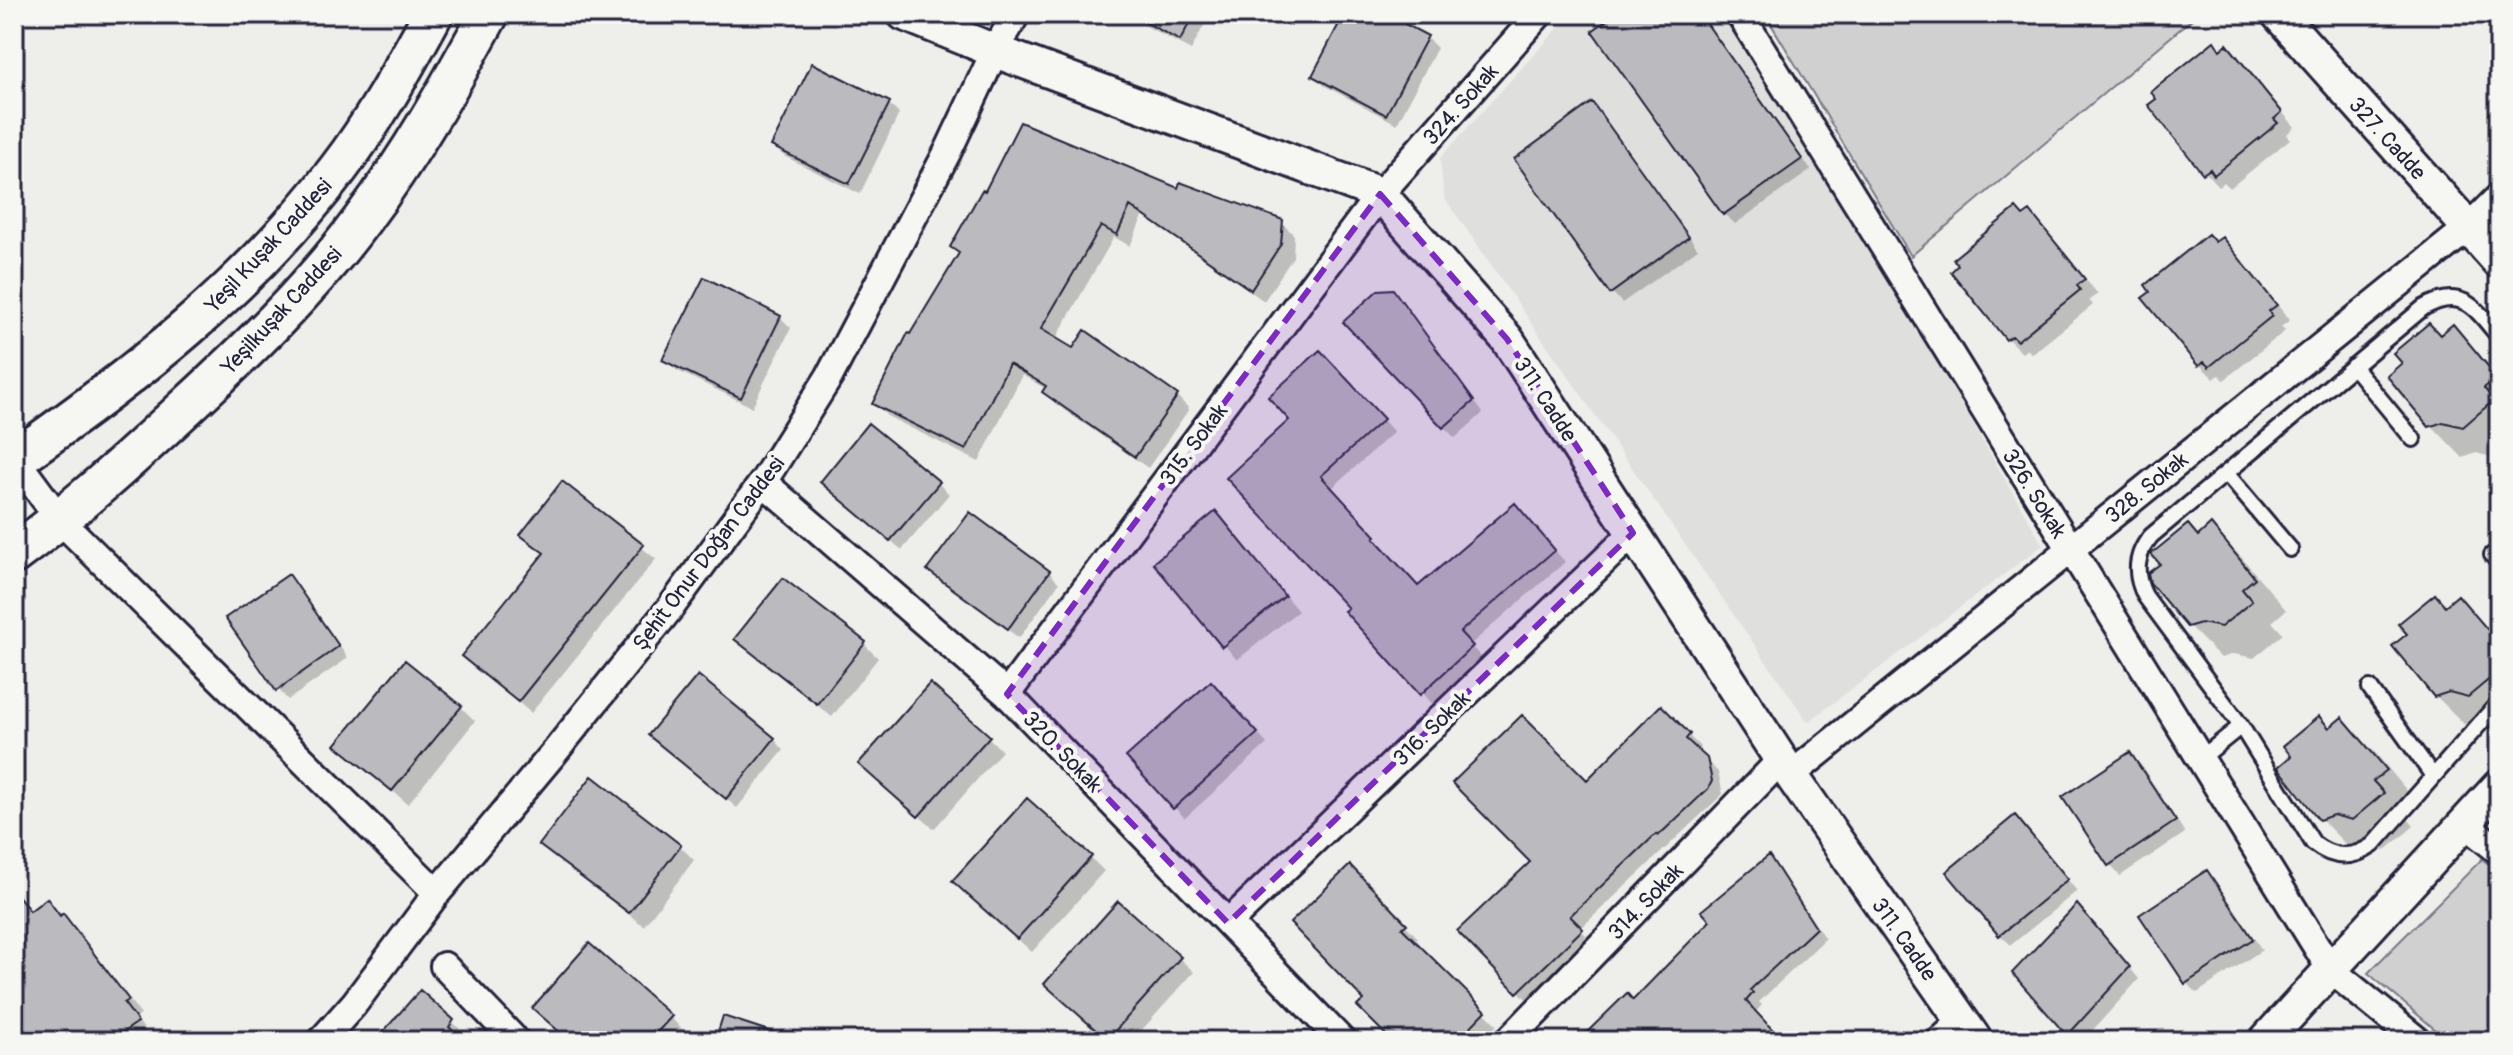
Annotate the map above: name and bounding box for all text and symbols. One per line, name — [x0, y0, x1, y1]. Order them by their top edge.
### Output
street label: 324. Sokak — [1417, 58, 1505, 151]
street label: 327. Cadde — [2343, 91, 2432, 186]
street label: Yeşil Kuşak Caddesi — [199, 173, 338, 319]
street label: Yeşilkuşak Caddesi — [215, 241, 348, 381]
street label: 311. Cadde — [1507, 352, 1583, 447]
street label: 315. Sokak — [1154, 398, 1234, 491]
street label: 326. Sokak — [1996, 444, 2073, 543]
street label: 328. Sokak — [2100, 446, 2194, 530]
street label: Şehit Onur Doğan Caddesi — [627, 451, 791, 656]
street label: 316. Sokak — [1387, 685, 1476, 772]
street label: 320. Sokak — [1017, 705, 1108, 798]
street label: 314. Sokak — [1602, 857, 1689, 946]
street label: 311. Cadde — [1865, 892, 1943, 987]

